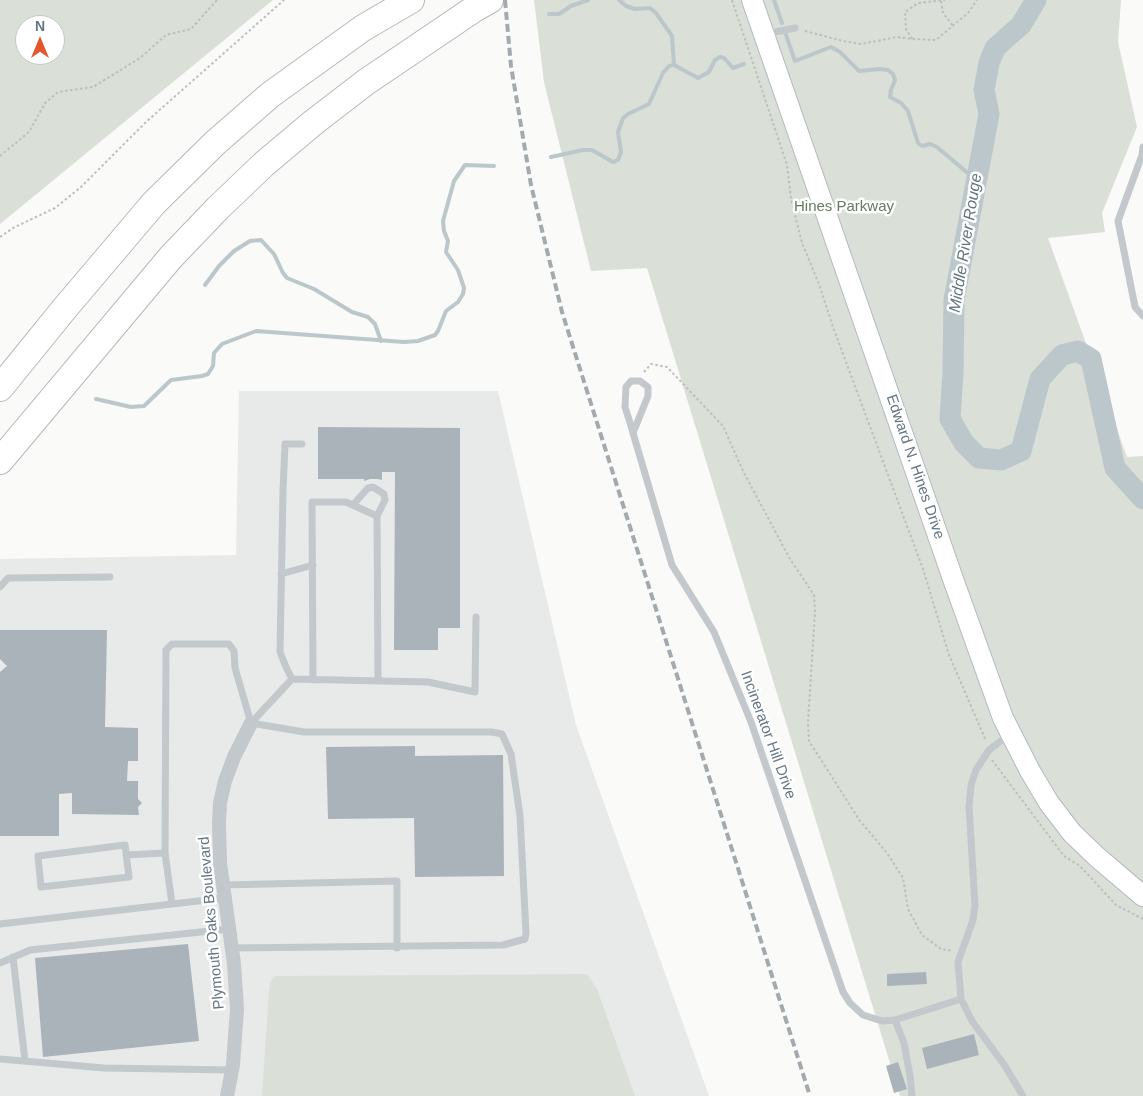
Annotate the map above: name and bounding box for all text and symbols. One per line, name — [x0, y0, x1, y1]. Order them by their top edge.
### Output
north arrow — [15, 15, 65, 65]
text: N — [35, 18, 45, 34]
water label: Middle River Rouge — [946, 172, 986, 314]
park label: Hines Parkway — [794, 198, 894, 216]
street label: Edward N. Hines Drive — [882, 392, 948, 542]
street label: Incinerator Hill Drive — [736, 668, 800, 802]
street label: Plymouth Oaks Boulevard — [195, 836, 229, 1010]

